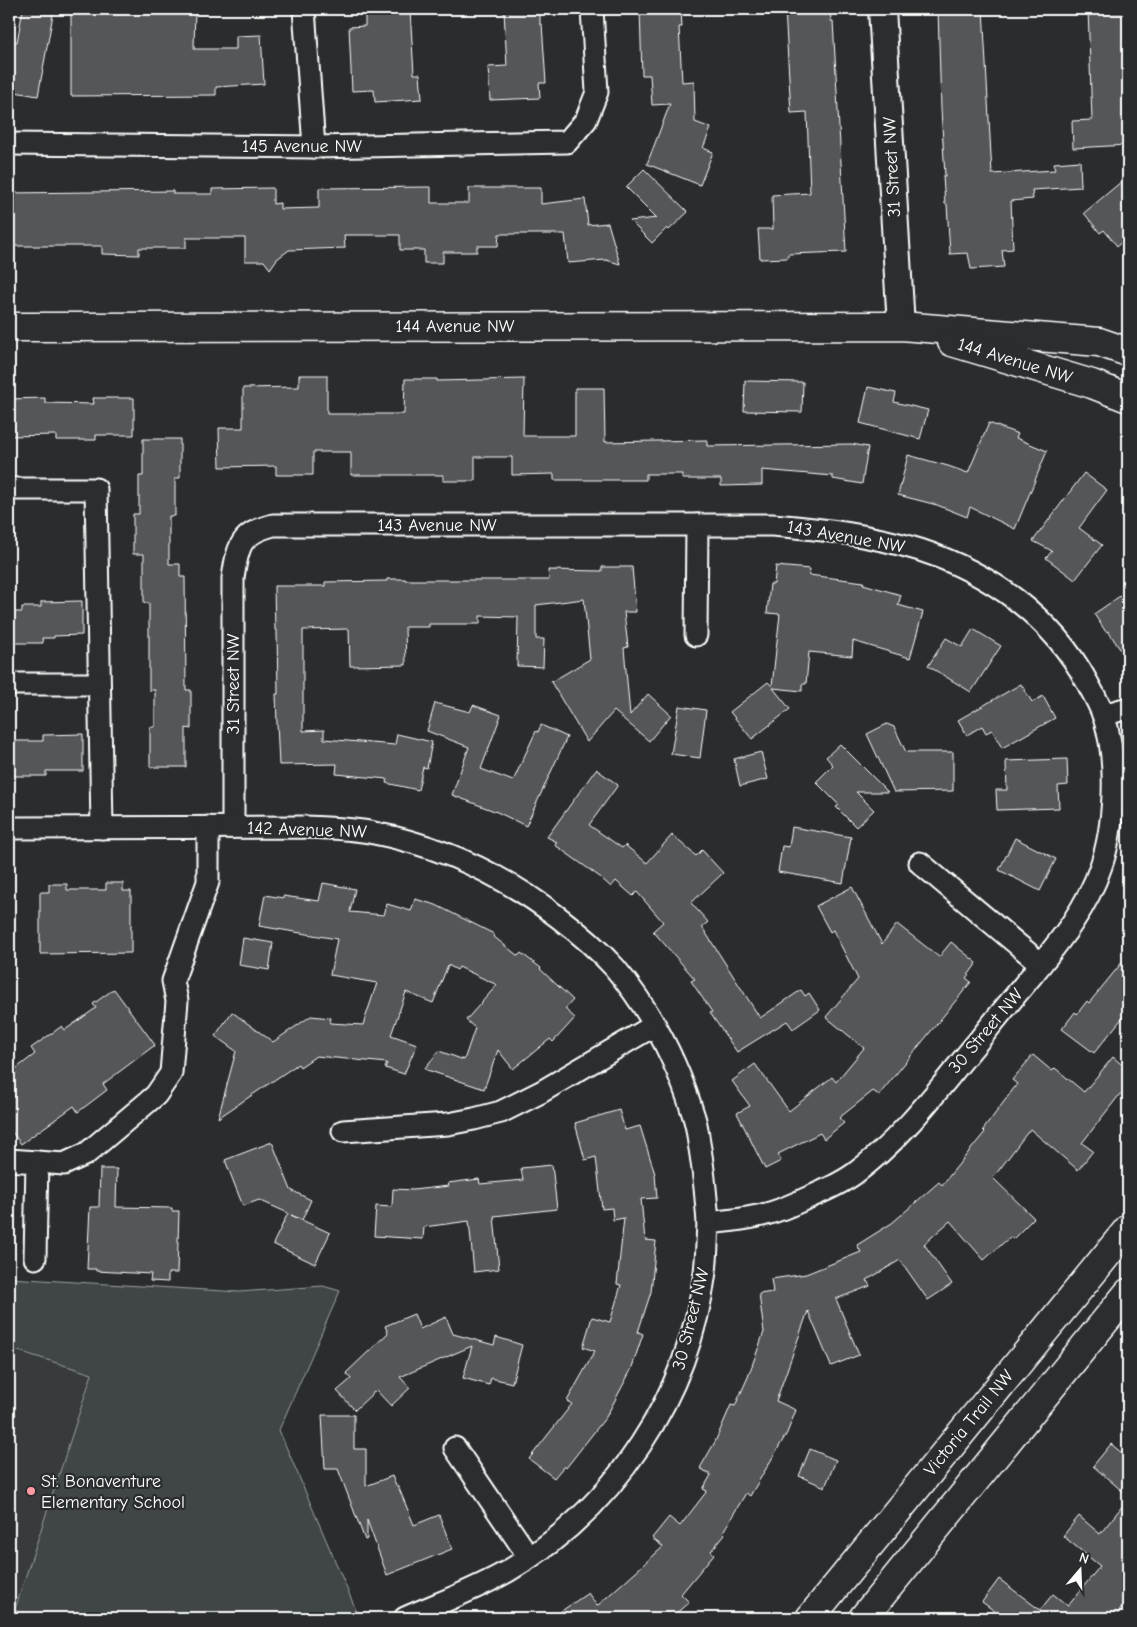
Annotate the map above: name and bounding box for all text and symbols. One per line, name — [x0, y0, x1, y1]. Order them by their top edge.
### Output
street label: 31 Street NW — [879, 116, 905, 218]
street label: 145 Avenue NW — [242, 136, 362, 157]
street label: 144 Avenue NW — [396, 316, 515, 337]
street label: 144 Avenue NW — [955, 334, 1075, 389]
street label: 143 Avenue NW — [377, 515, 497, 536]
street label: 143 Avenue NW — [785, 516, 907, 558]
street label: 31 Street NW — [223, 633, 244, 734]
street label: 142 Avenue NW — [247, 817, 367, 843]
street label: 30 Street NW — [944, 984, 1028, 1078]
street label: 30 Street NW — [668, 1265, 714, 1372]
street label: Victoria Trail NW — [920, 1366, 1018, 1480]
place label: St. Bonaventure Elementary School — [41, 1471, 185, 1513]
marker: St. Bonaventure Elementary School — [25, 1485, 37, 1497]
north arrow — [1054, 1544, 1104, 1594]
text: N — [1077, 1549, 1091, 1568]

